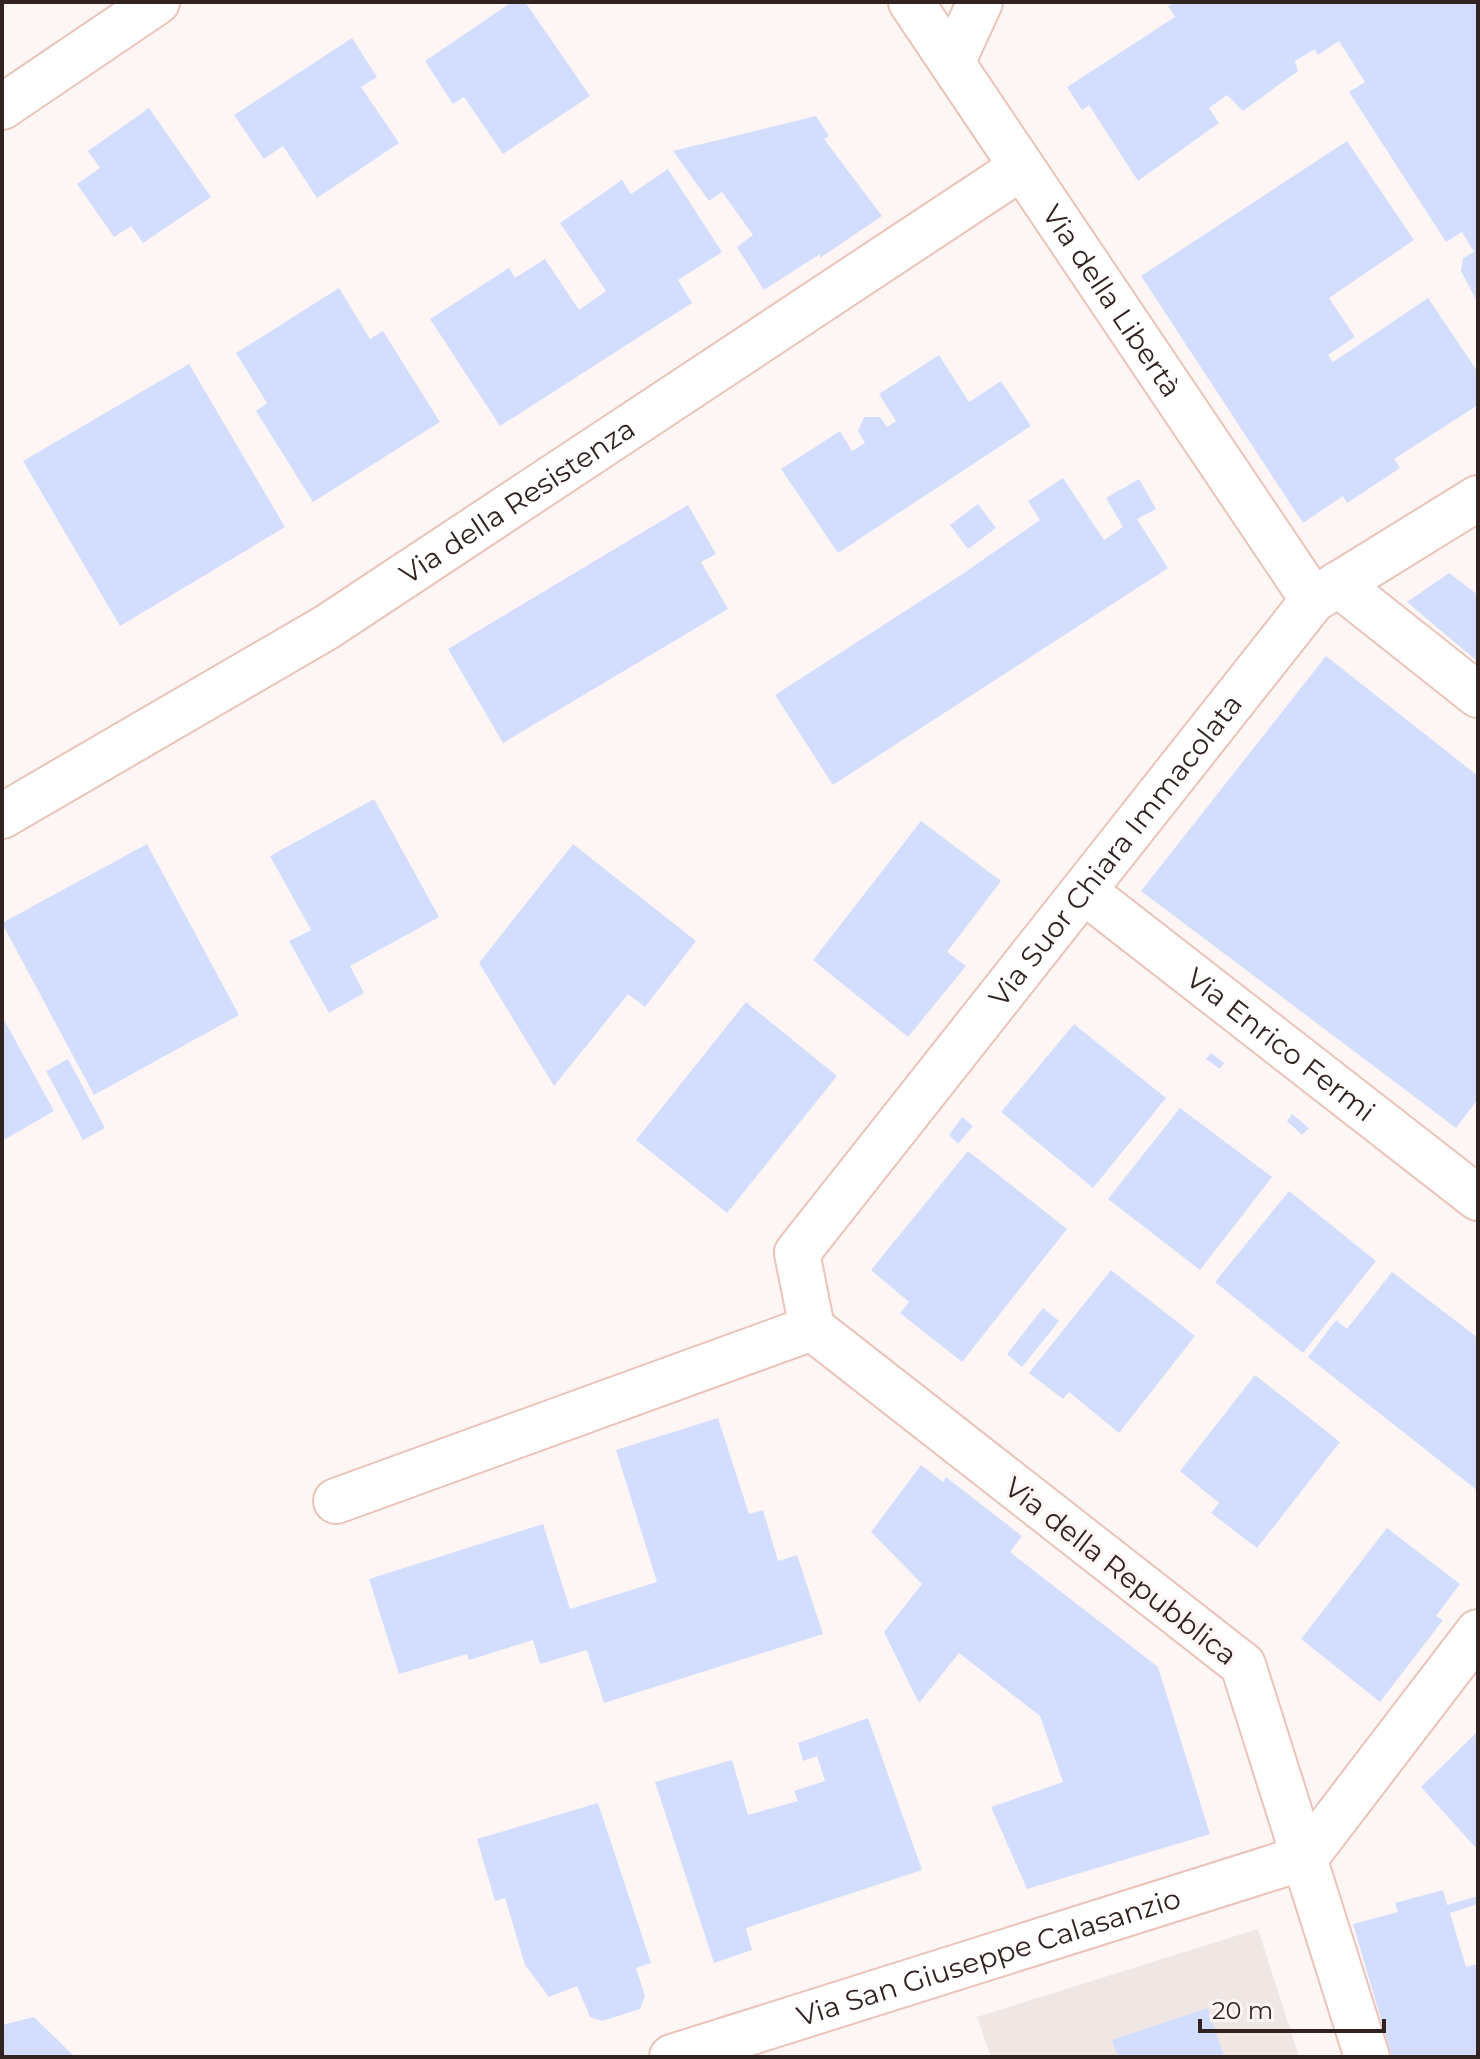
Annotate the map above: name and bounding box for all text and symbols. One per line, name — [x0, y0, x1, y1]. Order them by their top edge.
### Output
street label: Via della Libertà — [1035, 198, 1189, 403]
street label: Via della Resistenza — [393, 411, 641, 591]
street label: Via Suor Chiara Immacolata — [981, 687, 1249, 1013]
street label: Via Enrico Fermi — [1180, 960, 1382, 1128]
street label: Via della Repubblica — [998, 1470, 1244, 1672]
street label: Via San Giuseppe Calasanzio — [793, 1881, 1185, 2034]
scale bar — [1200, 1983, 1384, 2033]
text: 20 m — [1212, 1996, 1273, 2025]

